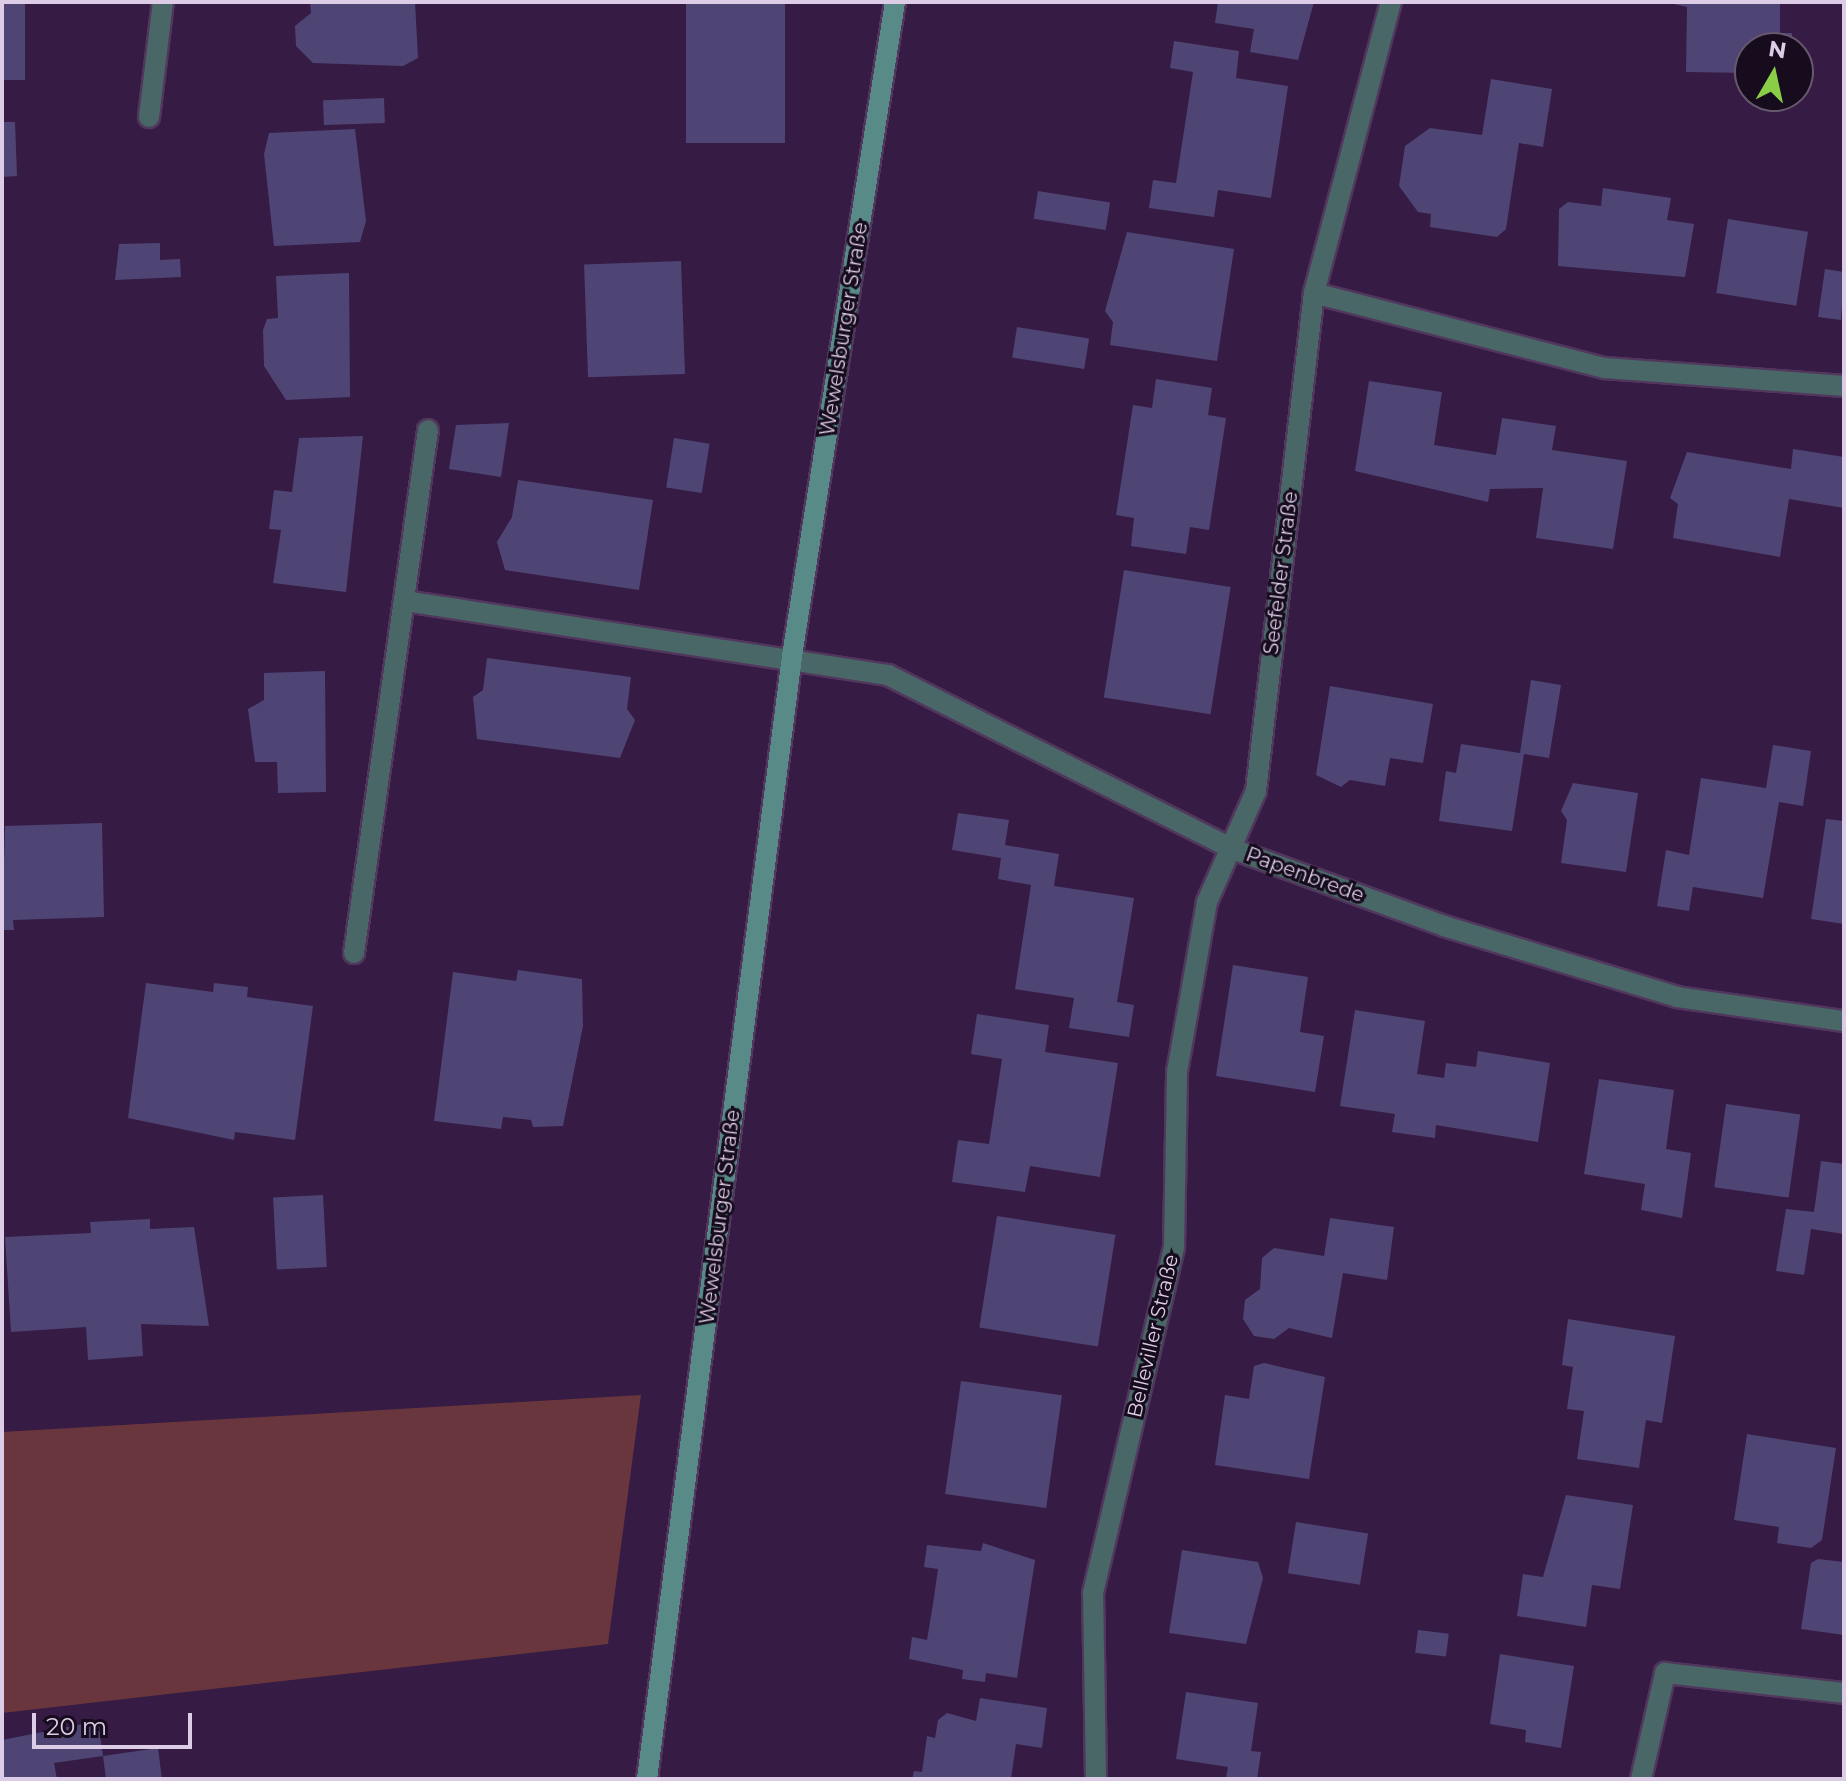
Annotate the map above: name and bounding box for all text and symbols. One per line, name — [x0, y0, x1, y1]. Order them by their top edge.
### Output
north arrow — [1734, 32, 1814, 112]
text: N — [1767, 35, 1788, 65]
street label: Wewelsburger Straße — [815, 220, 873, 438]
street label: Seefelder Straße — [1259, 490, 1303, 656]
street label: Papenbrede — [1243, 843, 1367, 907]
street label: Wewelsburger Straße — [695, 1108, 745, 1326]
street label: Belleviller Straße — [1123, 1252, 1183, 1420]
scale bar — [36, 1697, 196, 1747]
text: 20 m — [46, 1712, 107, 1741]

